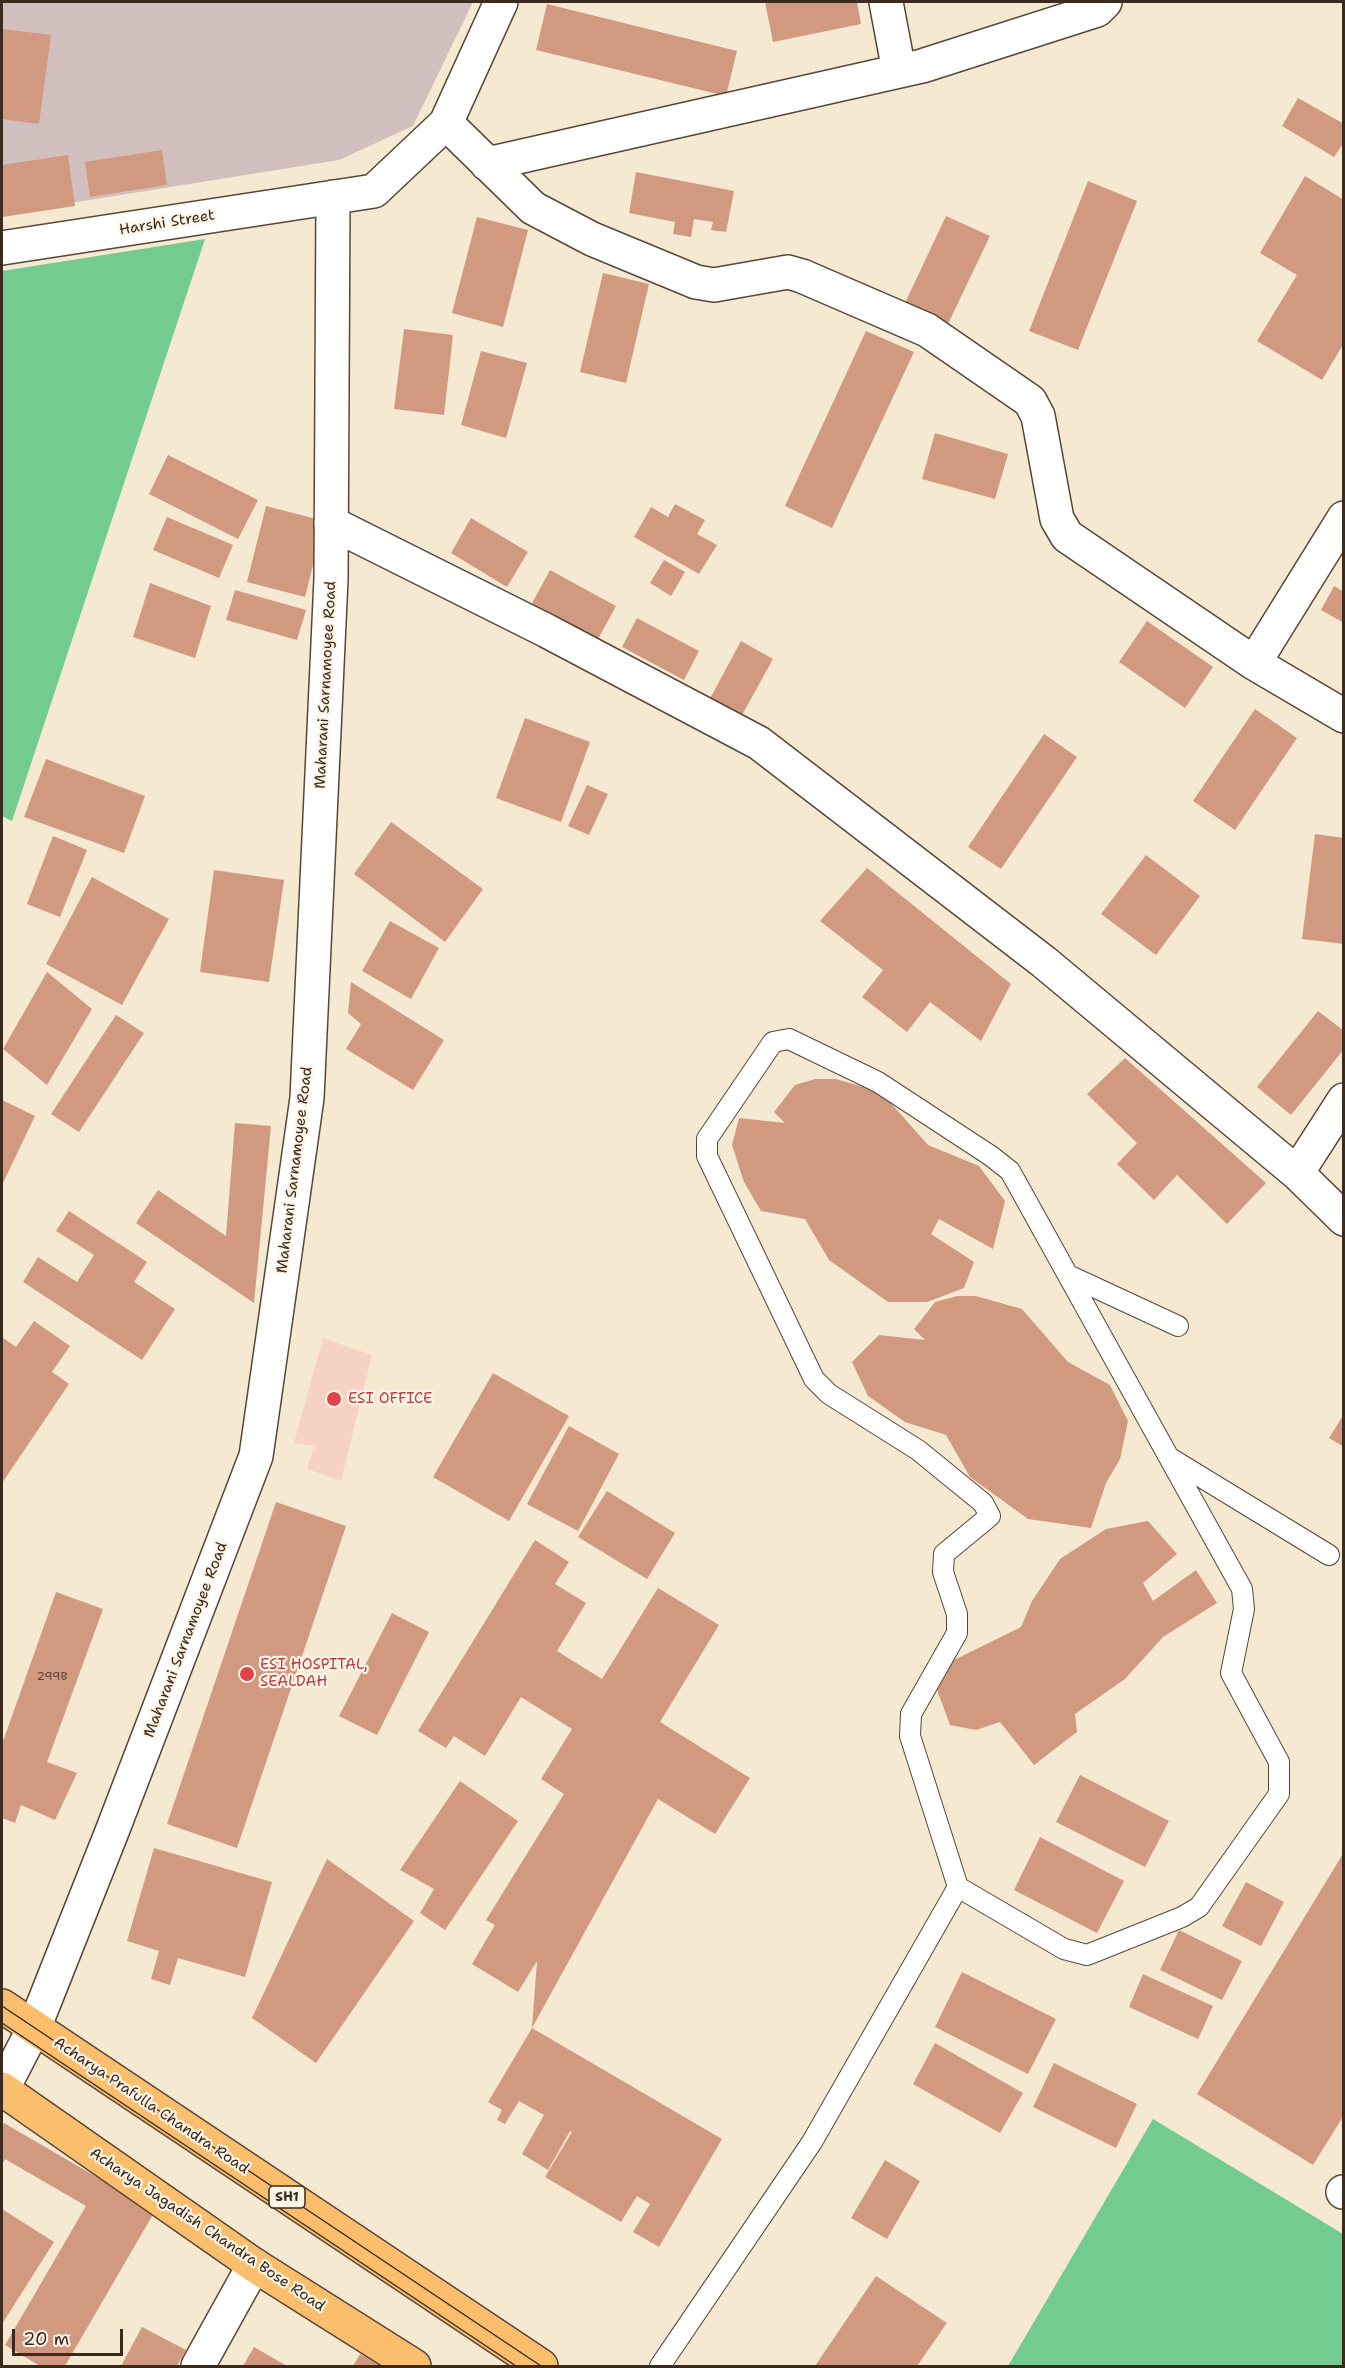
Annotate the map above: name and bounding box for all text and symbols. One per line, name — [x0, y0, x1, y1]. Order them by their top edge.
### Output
street label: Harshi Street — [118, 207, 216, 239]
street label: Maharani Sarnamoyee Road — [312, 581, 340, 789]
street label: Maharani Sarnamoyee Road — [273, 1066, 317, 1274]
marker: ESI OFFICE — [325, 1390, 343, 1408]
place label: ESI OFFICE — [348, 1390, 432, 1408]
street label: Maharani Sarnamoyee Road — [140, 1540, 232, 1740]
place label: ESI HOSPITAL, SEALDAH — [260, 1656, 368, 1691]
marker: ESI HOSPITAL, SEALDAH — [238, 1665, 256, 1683]
house number: 299B — [36, 1670, 68, 1684]
street label: Acharya Prafulla Chandra Road — [50, 2034, 252, 2178]
street label: Acharya Jagadish Chandra Bose Road — [86, 2144, 328, 2316]
road number: SH1 — [269, 2186, 305, 2208]
scale bar — [15, 2317, 126, 2355]
text: 20 m — [23, 2327, 69, 2351]

